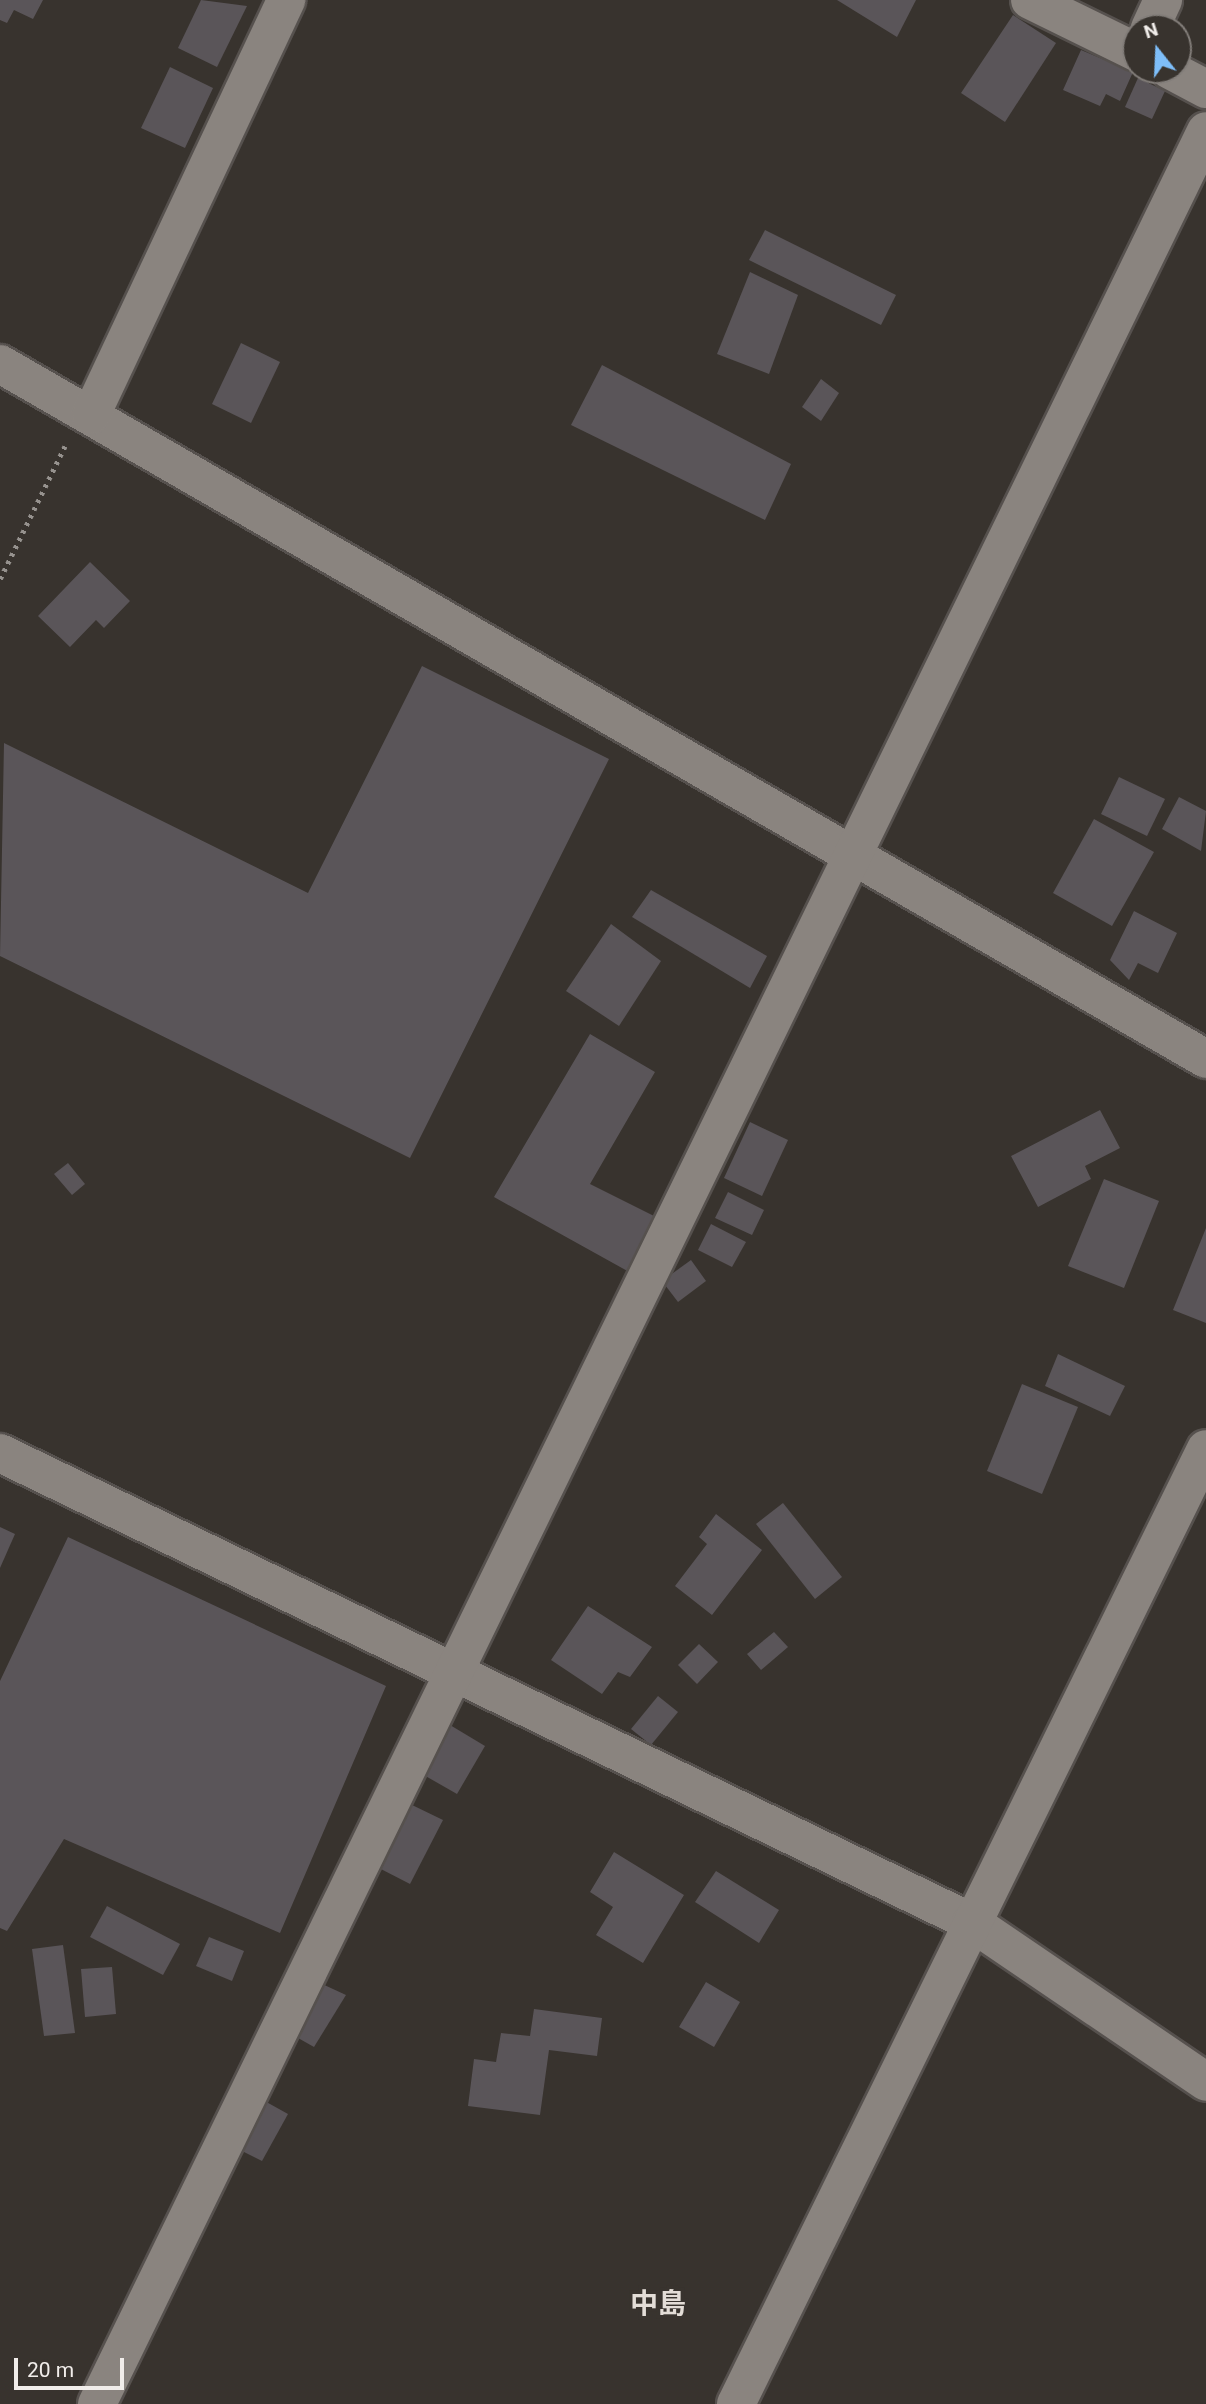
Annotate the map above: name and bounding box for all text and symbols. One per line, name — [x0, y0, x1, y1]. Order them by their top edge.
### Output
north arrow — [1122, 14, 1192, 84]
text: N — [1141, 17, 1161, 43]
district label: 中島 — [630, 2287, 686, 2321]
scale bar — [18, 2344, 128, 2388]
text: 20 m — [27, 2358, 74, 2382]

